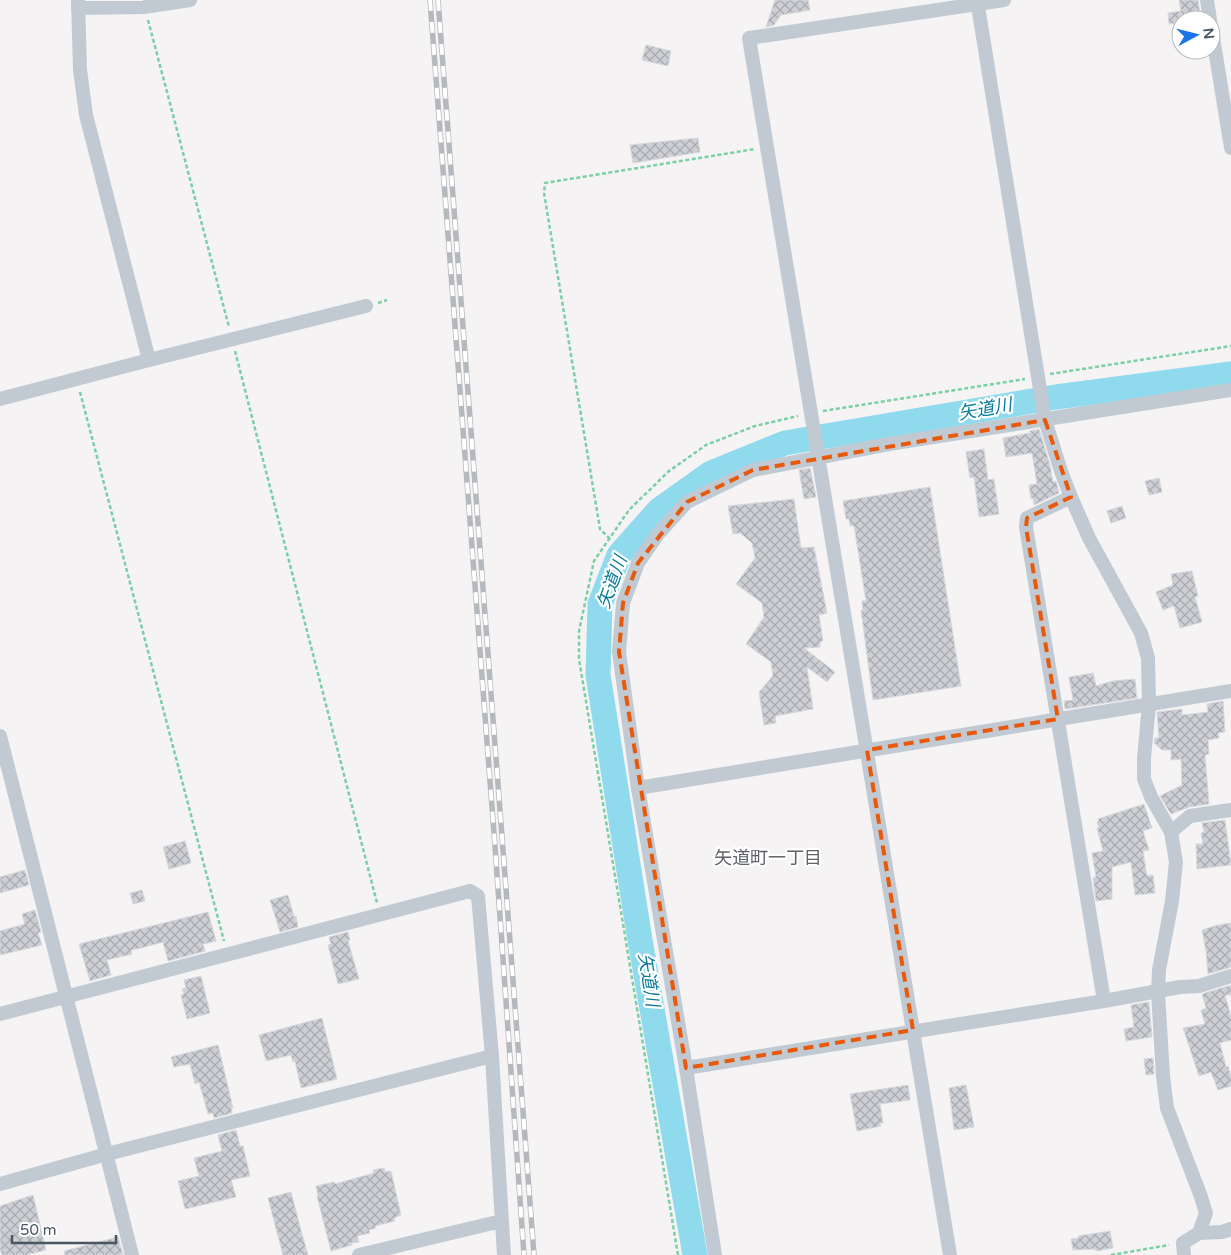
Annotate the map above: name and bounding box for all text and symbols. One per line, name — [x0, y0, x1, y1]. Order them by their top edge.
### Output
north arrow — [1171, 10, 1221, 60]
text: N — [1199, 27, 1218, 40]
water label: 矢道川 — [957, 393, 1015, 425]
water label: 矢道川 — [592, 551, 632, 611]
district label: 矢道町一丁目 — [714, 847, 822, 869]
water label: 矢道川 — [634, 952, 664, 1010]
scale bar — [12, 1212, 116, 1244]
text: 50 m — [20, 1221, 57, 1239]

